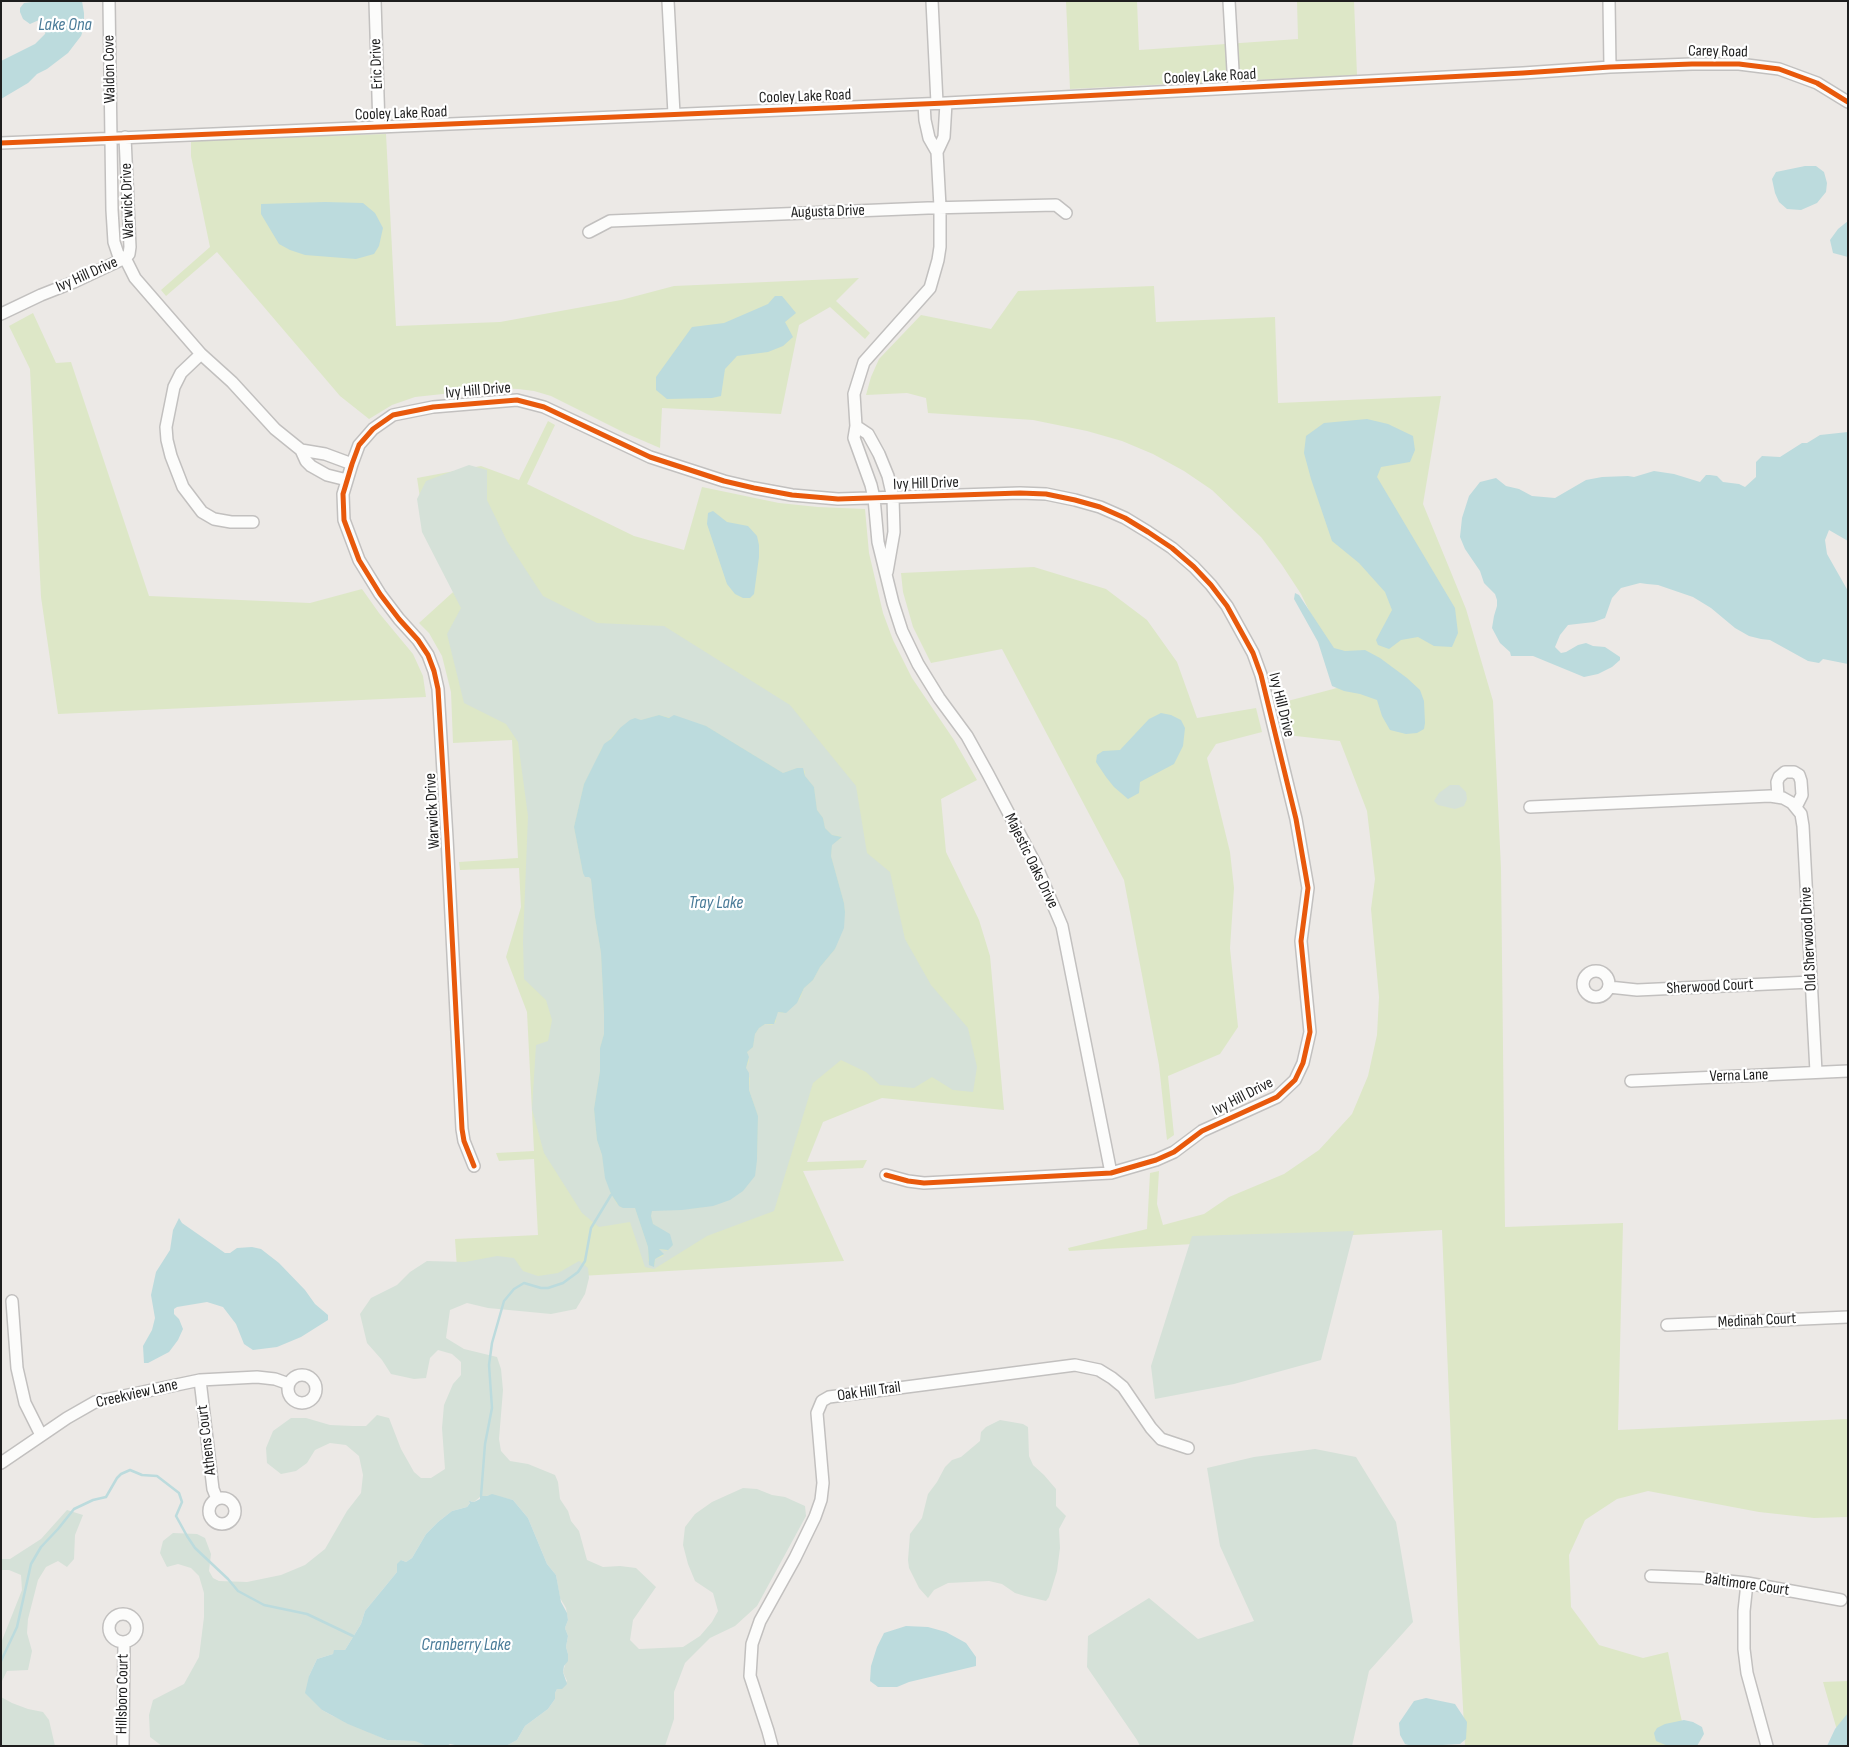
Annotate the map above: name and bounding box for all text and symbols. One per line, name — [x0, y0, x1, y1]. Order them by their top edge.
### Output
water label: Lake Ona — [38, 14, 92, 36]
street label: Waldon Cove — [100, 35, 120, 103]
street label: Eric Drive — [367, 38, 387, 90]
street label: Carey Road — [1688, 42, 1748, 62]
street label: Cooley Lake Road — [1163, 65, 1257, 89]
street label: Cooley Lake Road — [758, 86, 852, 108]
street label: Cooley Lake Road — [354, 103, 448, 125]
street label: Warwick Drive — [117, 163, 139, 239]
street label: Augusta Drive — [791, 201, 865, 223]
street label: Ivy Hill Drive — [53, 253, 121, 297]
street label: Ivy Hill Drive — [444, 379, 512, 403]
street label: Ivy Hill Drive — [893, 473, 959, 495]
street label: Ivy Hill Drive — [1264, 671, 1298, 739]
street label: Warwick Drive — [421, 773, 445, 849]
street label: Majestic Oaks Drive — [1000, 810, 1062, 912]
street label: Old Sherwood Drive — [1797, 886, 1821, 992]
water label: Tray Lake — [689, 892, 743, 914]
street label: Sherwood Court — [1666, 975, 1754, 999]
street label: Verna Lane — [1709, 1065, 1769, 1087]
street label: Ivy Hill Drive — [1209, 1074, 1277, 1120]
street label: Medinah Court — [1717, 1309, 1797, 1333]
street label: Creekview Lane — [94, 1375, 180, 1413]
street label: Oak Hill Trail — [836, 1378, 902, 1406]
street label: Athens Court — [193, 1404, 221, 1476]
street label: Baltimore Court — [1704, 1570, 1790, 1600]
water label: Cranberry Lake — [421, 1634, 511, 1656]
street label: Hillsboro Court — [113, 1654, 133, 1734]

